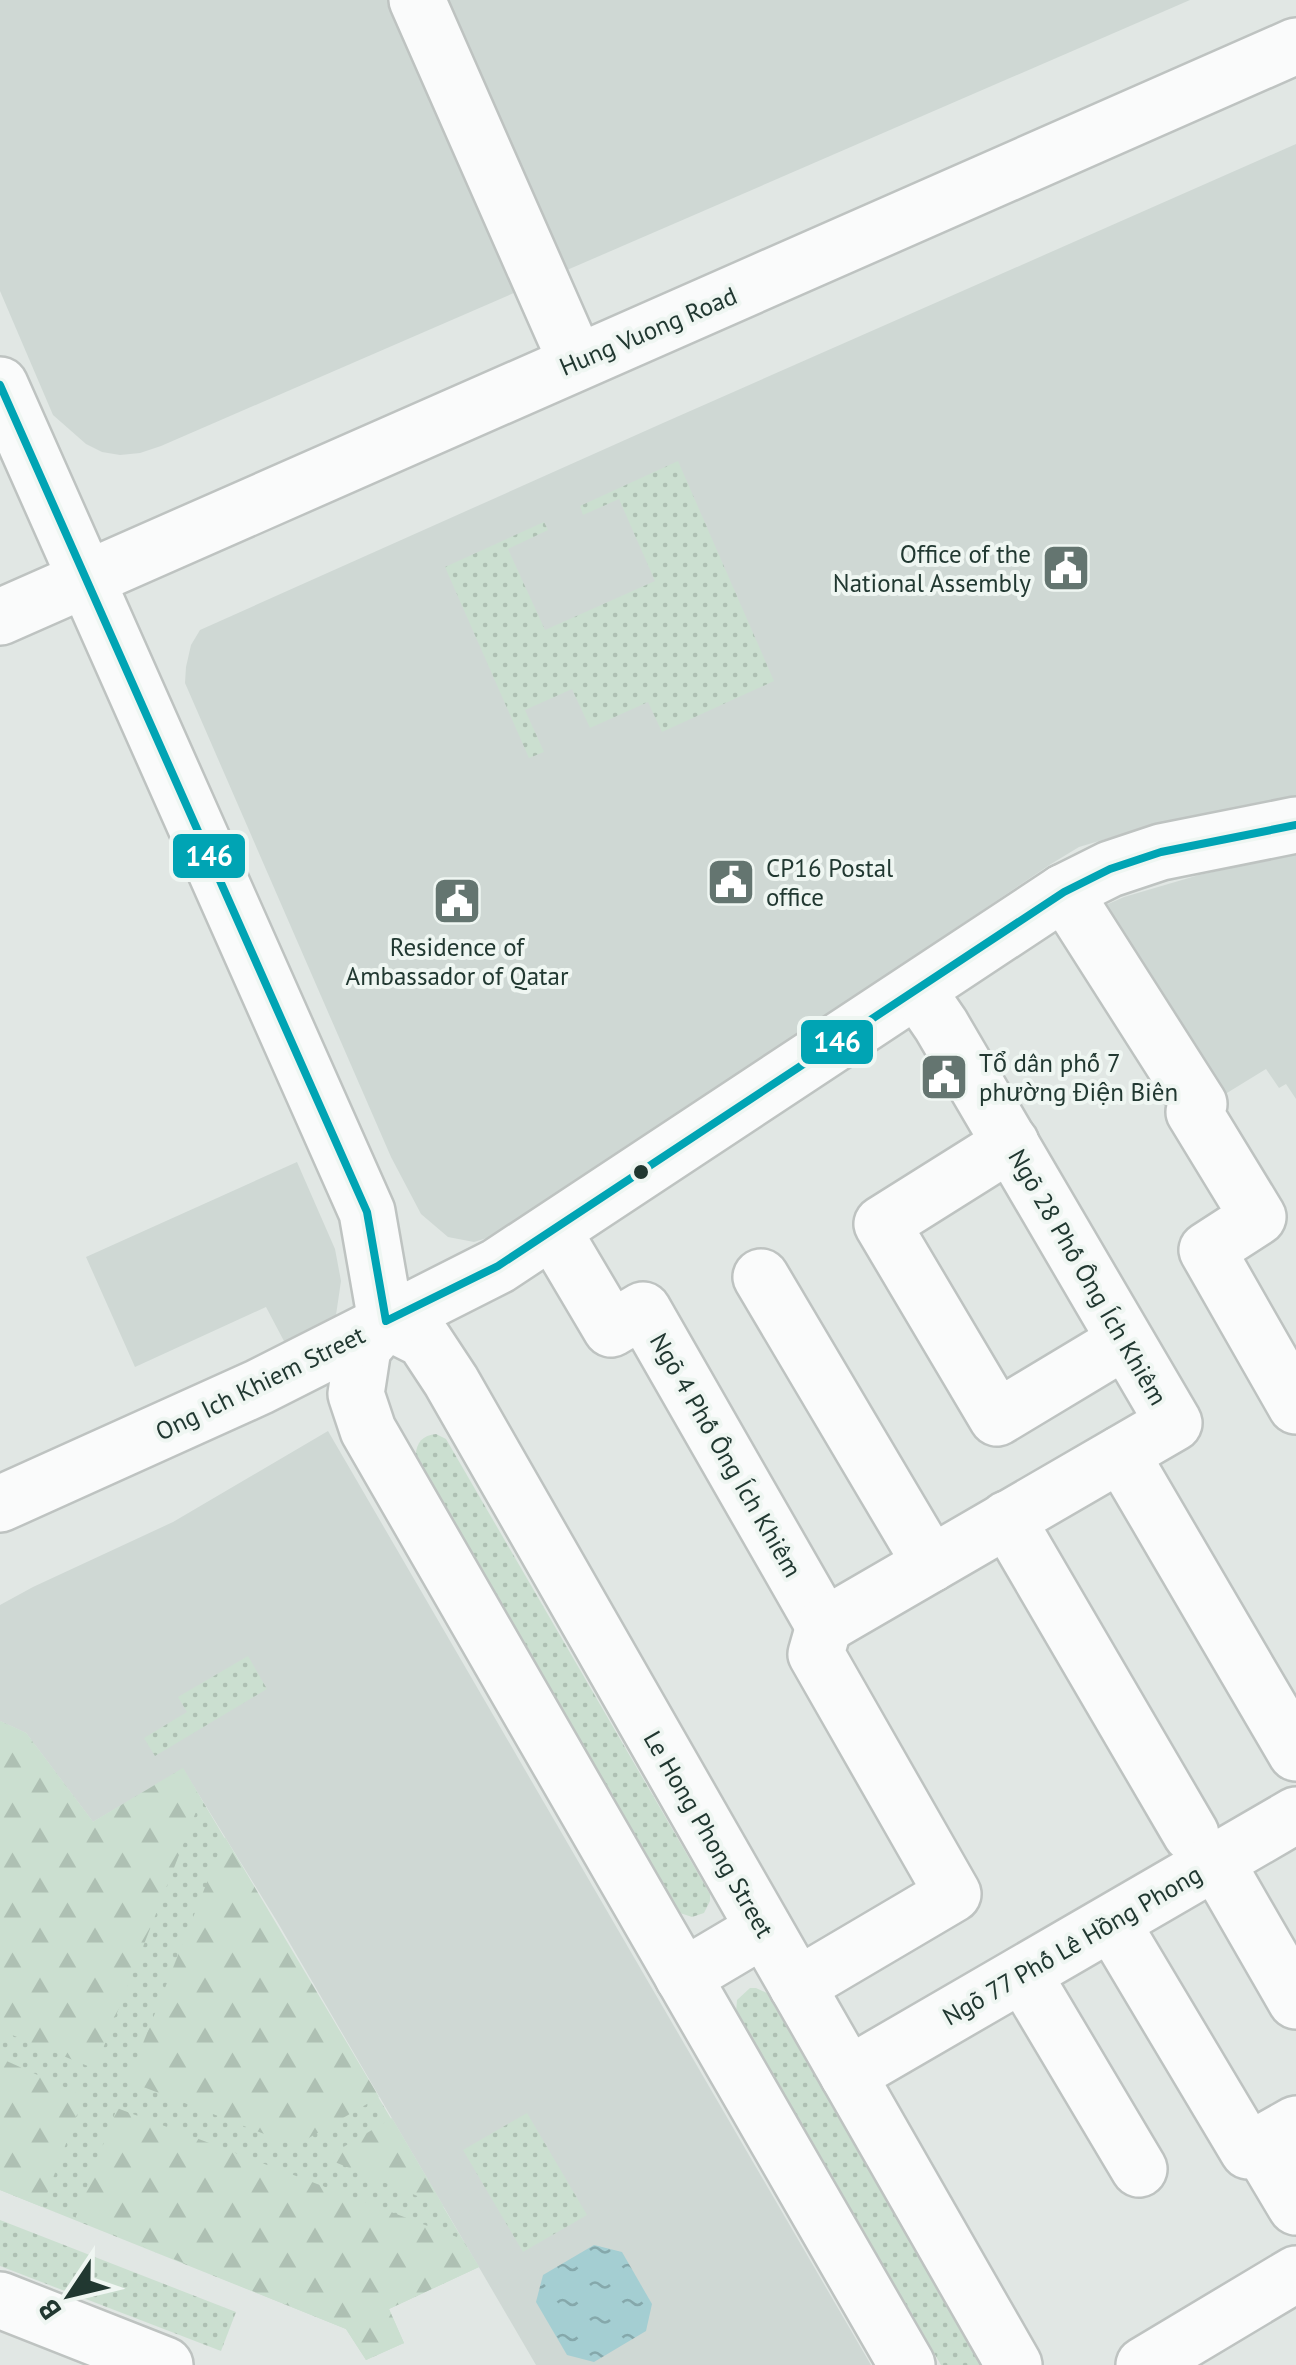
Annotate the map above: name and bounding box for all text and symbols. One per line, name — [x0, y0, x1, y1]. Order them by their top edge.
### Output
street label: Hung Vuong Road — [554, 279, 742, 383]
place label: Office of the National Assembly — [833, 538, 1031, 599]
public building icon: Office of the National Assembly — [1040, 542, 1092, 594]
line badge: 146 — [171, 832, 247, 880]
text: 146 — [185, 837, 233, 874]
place label: CP16 Postal office — [766, 852, 894, 913]
public building icon: CP16 Postal office — [705, 856, 757, 908]
public building icon: Residence of Ambassador of Qatar — [431, 875, 483, 927]
place label: Residence of Ambassador of Qatar — [346, 931, 569, 992]
line badge: 146 — [799, 1018, 875, 1066]
text: 146 — [813, 1023, 861, 1060]
place label: Tổ dân phố 7 phường Điện Biên — [979, 1047, 1178, 1108]
public building icon: Tổ dân phố 7 phường Điện Biên — [918, 1051, 970, 1103]
street label: Ngõ 28 Phố Ông Ích Khiêm — [1002, 1143, 1174, 1411]
unlabelled marker — [631, 1162, 651, 1182]
street label: Ong Ich Khiem Street — [150, 1318, 370, 1448]
street label: Ngõ 4 Phố Ông Ích Khiêm — [643, 1327, 809, 1583]
street label: Le Hong Phong Street — [637, 1725, 781, 1944]
street label: Ngõ 77 Phố Lê Hồng Phong — [937, 1858, 1207, 2032]
north arrow — [20, 2245, 120, 2345]
text: B — [29, 2292, 69, 2327]

